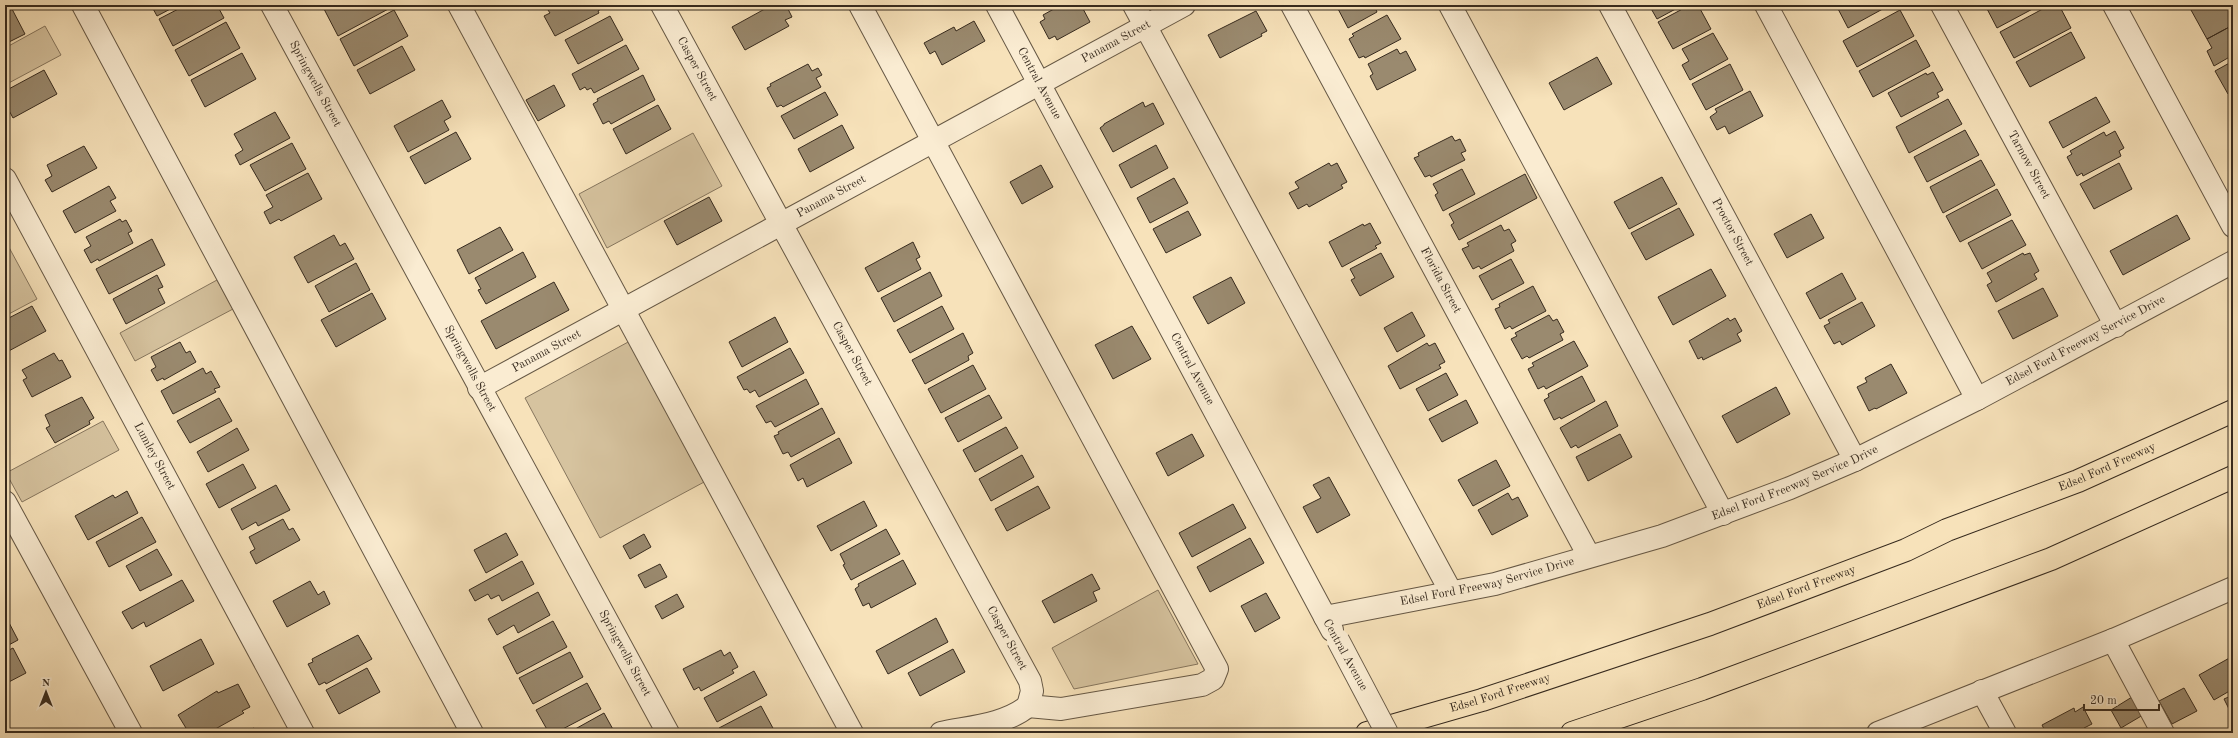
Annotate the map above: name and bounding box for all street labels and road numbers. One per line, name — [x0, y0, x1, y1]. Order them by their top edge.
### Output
street label: Panama Street — [1080, 18, 1153, 65]
street label: Casper Street — [675, 35, 719, 103]
street label: Springwells Street — [287, 39, 343, 129]
street label: Central Avenue — [1015, 45, 1063, 122]
street label: Tarnow Street — [2005, 129, 2052, 201]
street label: Panama Street — [795, 173, 868, 220]
street label: Proctor Street — [1709, 196, 1755, 268]
street label: Florida Street — [1418, 246, 1463, 315]
street label: Edsel Ford Freeway Service Drive — [2004, 293, 2168, 388]
street label: Casper Street — [830, 320, 874, 388]
street label: Springwells Street — [442, 324, 498, 414]
street label: Panama Street — [510, 328, 583, 375]
street label: Central Avenue — [1168, 331, 1216, 407]
street label: Lumley Street — [131, 421, 177, 492]
street label: Edsel Ford Freeway — [2057, 441, 2158, 494]
street label: Edsel Ford Freeway Service Drive — [1710, 443, 1880, 523]
street label: Edsel Ford Freeway Service Drive — [1399, 555, 1576, 608]
street label: Edsel Ford Freeway — [1755, 563, 1858, 612]
street label: Casper Street — [984, 604, 1029, 672]
street label: Springwells Street — [596, 608, 653, 698]
street label: Central Avenue — [1320, 617, 1370, 693]
street label: Edsel Ford Freeway — [1449, 671, 1553, 715]

